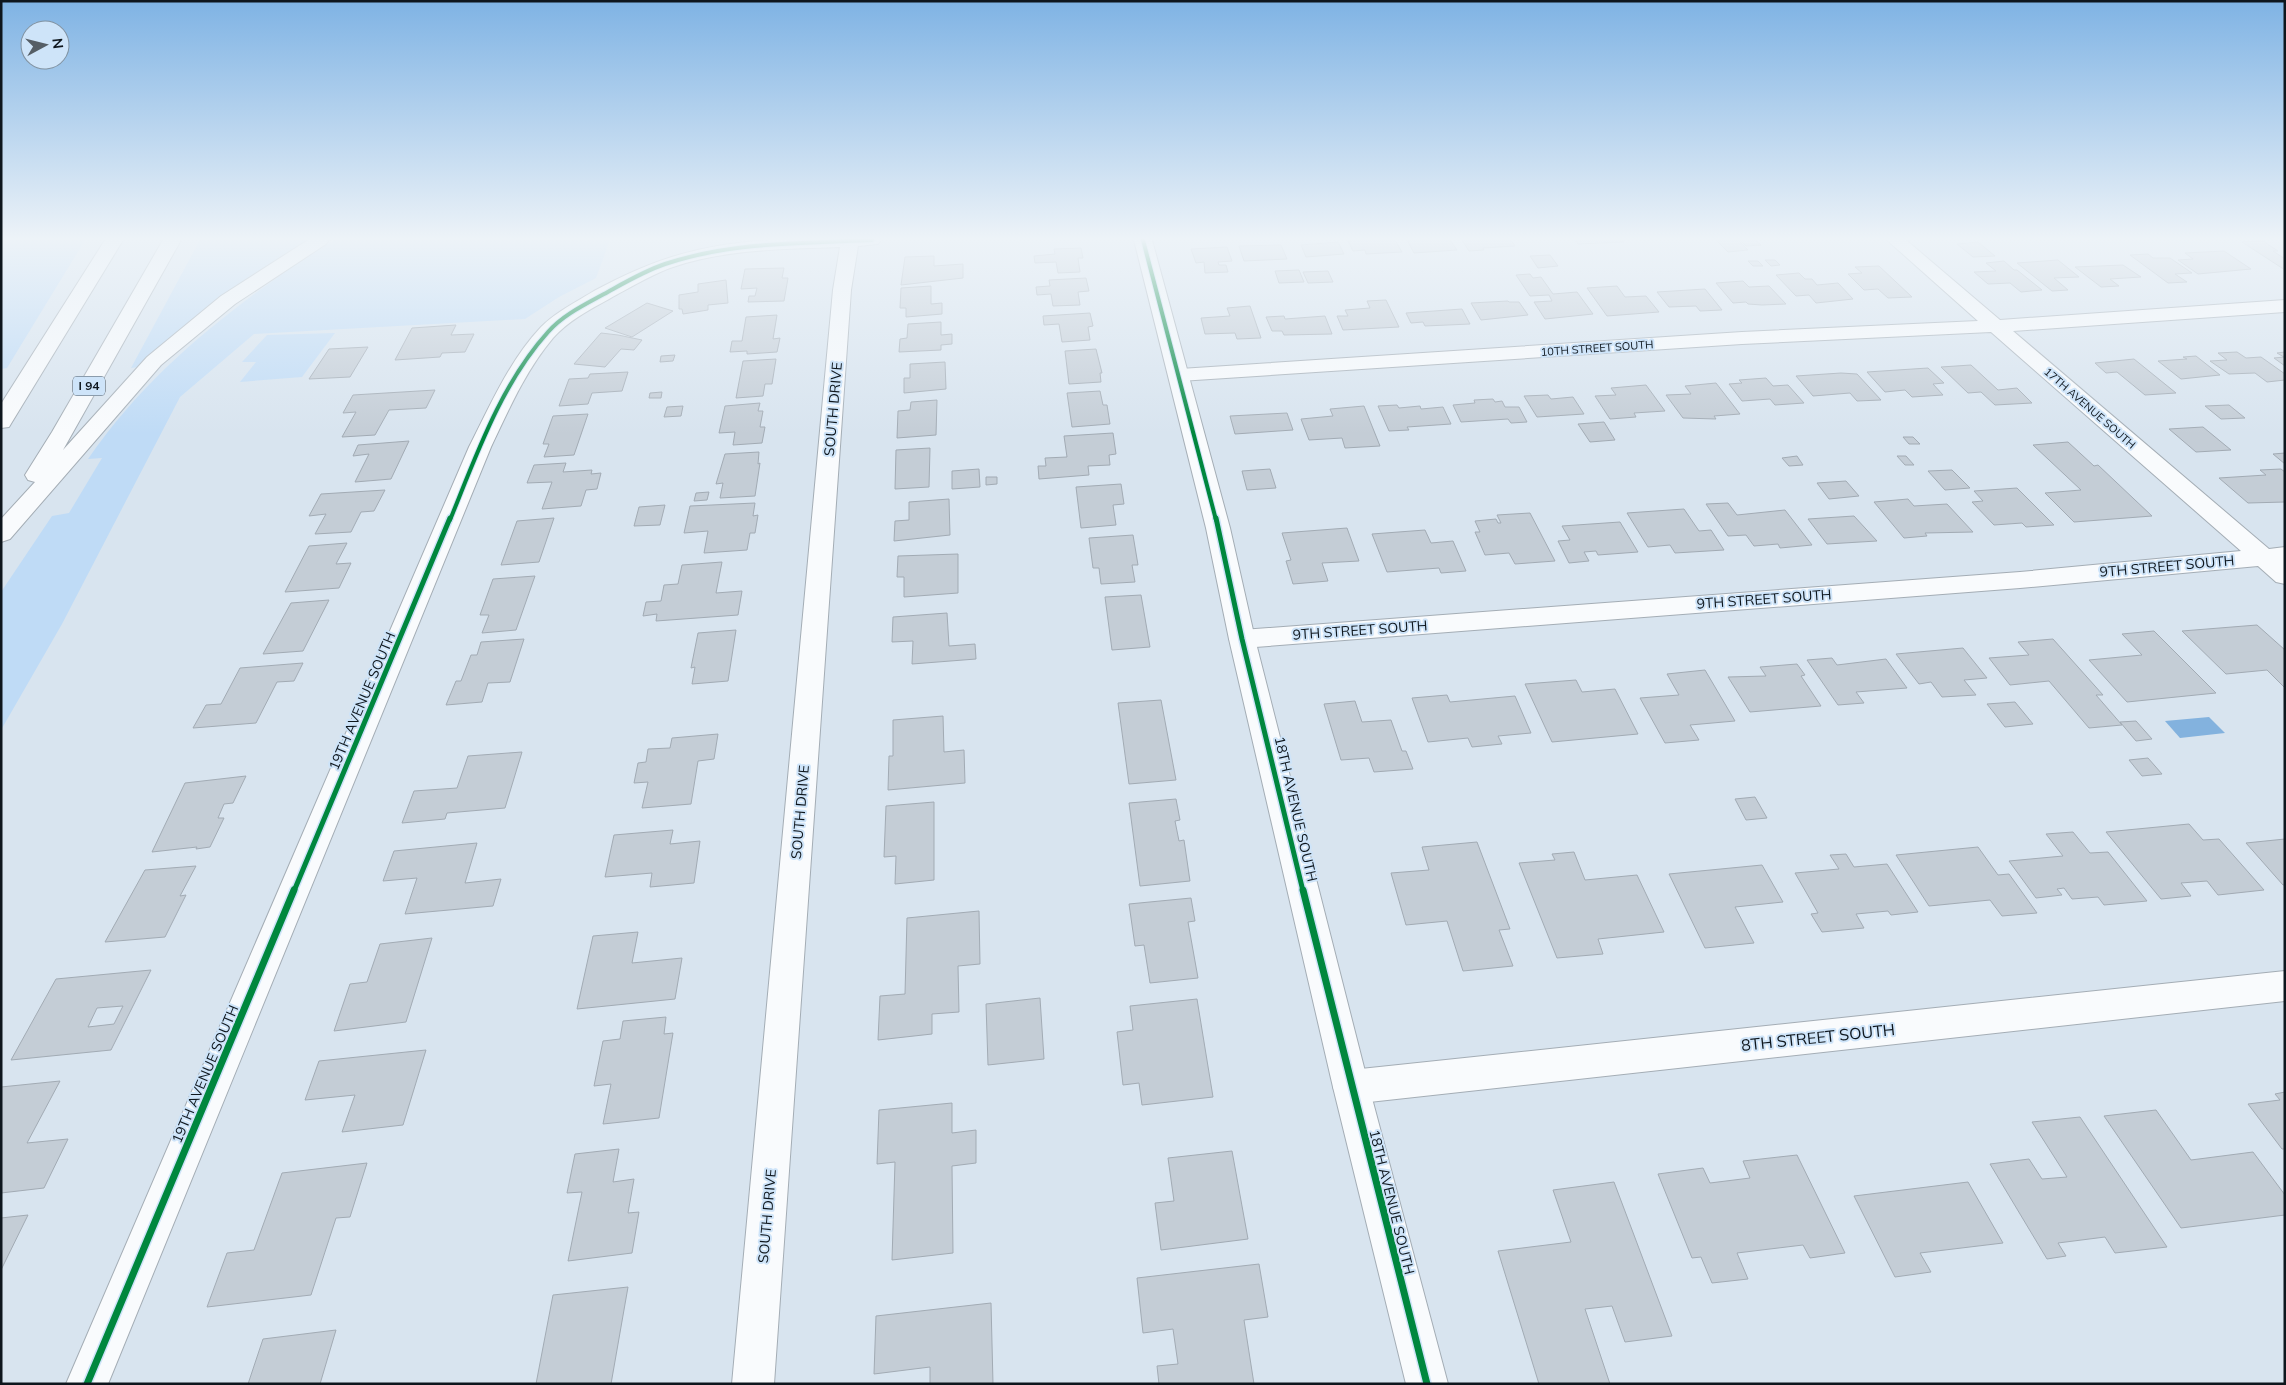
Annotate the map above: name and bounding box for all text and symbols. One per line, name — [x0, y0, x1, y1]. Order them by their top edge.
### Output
north arrow — [20, 20, 70, 70]
text: N — [48, 37, 67, 50]
street label: 10TH STREET SOUTH — [1540, 337, 1654, 359]
street label: SOUTH DRIVE — [820, 361, 846, 457]
street label: 17TH AVENUE SOUTH — [2041, 364, 2139, 452]
road number: I 94 — [73, 376, 105, 396]
street label: 9TH STREET SOUTH — [2099, 551, 2235, 581]
street label: 9TH STREET SOUTH — [1696, 585, 1832, 613]
street label: 9TH STREET SOUTH — [1292, 616, 1428, 644]
street label: 19TH AVENUE SOUTH — [325, 629, 399, 773]
street label: 18TH AVENUE SOUTH — [1271, 735, 1321, 883]
street label: SOUTH DRIVE — [787, 764, 813, 860]
street label: 19TH AVENUE SOUTH — [168, 1002, 242, 1146]
street label: 8TH STREET SOUTH — [1740, 1019, 1896, 1055]
street label: 18TH AVENUE SOUTH — [1365, 1128, 1419, 1276]
street label: SOUTH DRIVE — [754, 1168, 780, 1264]

